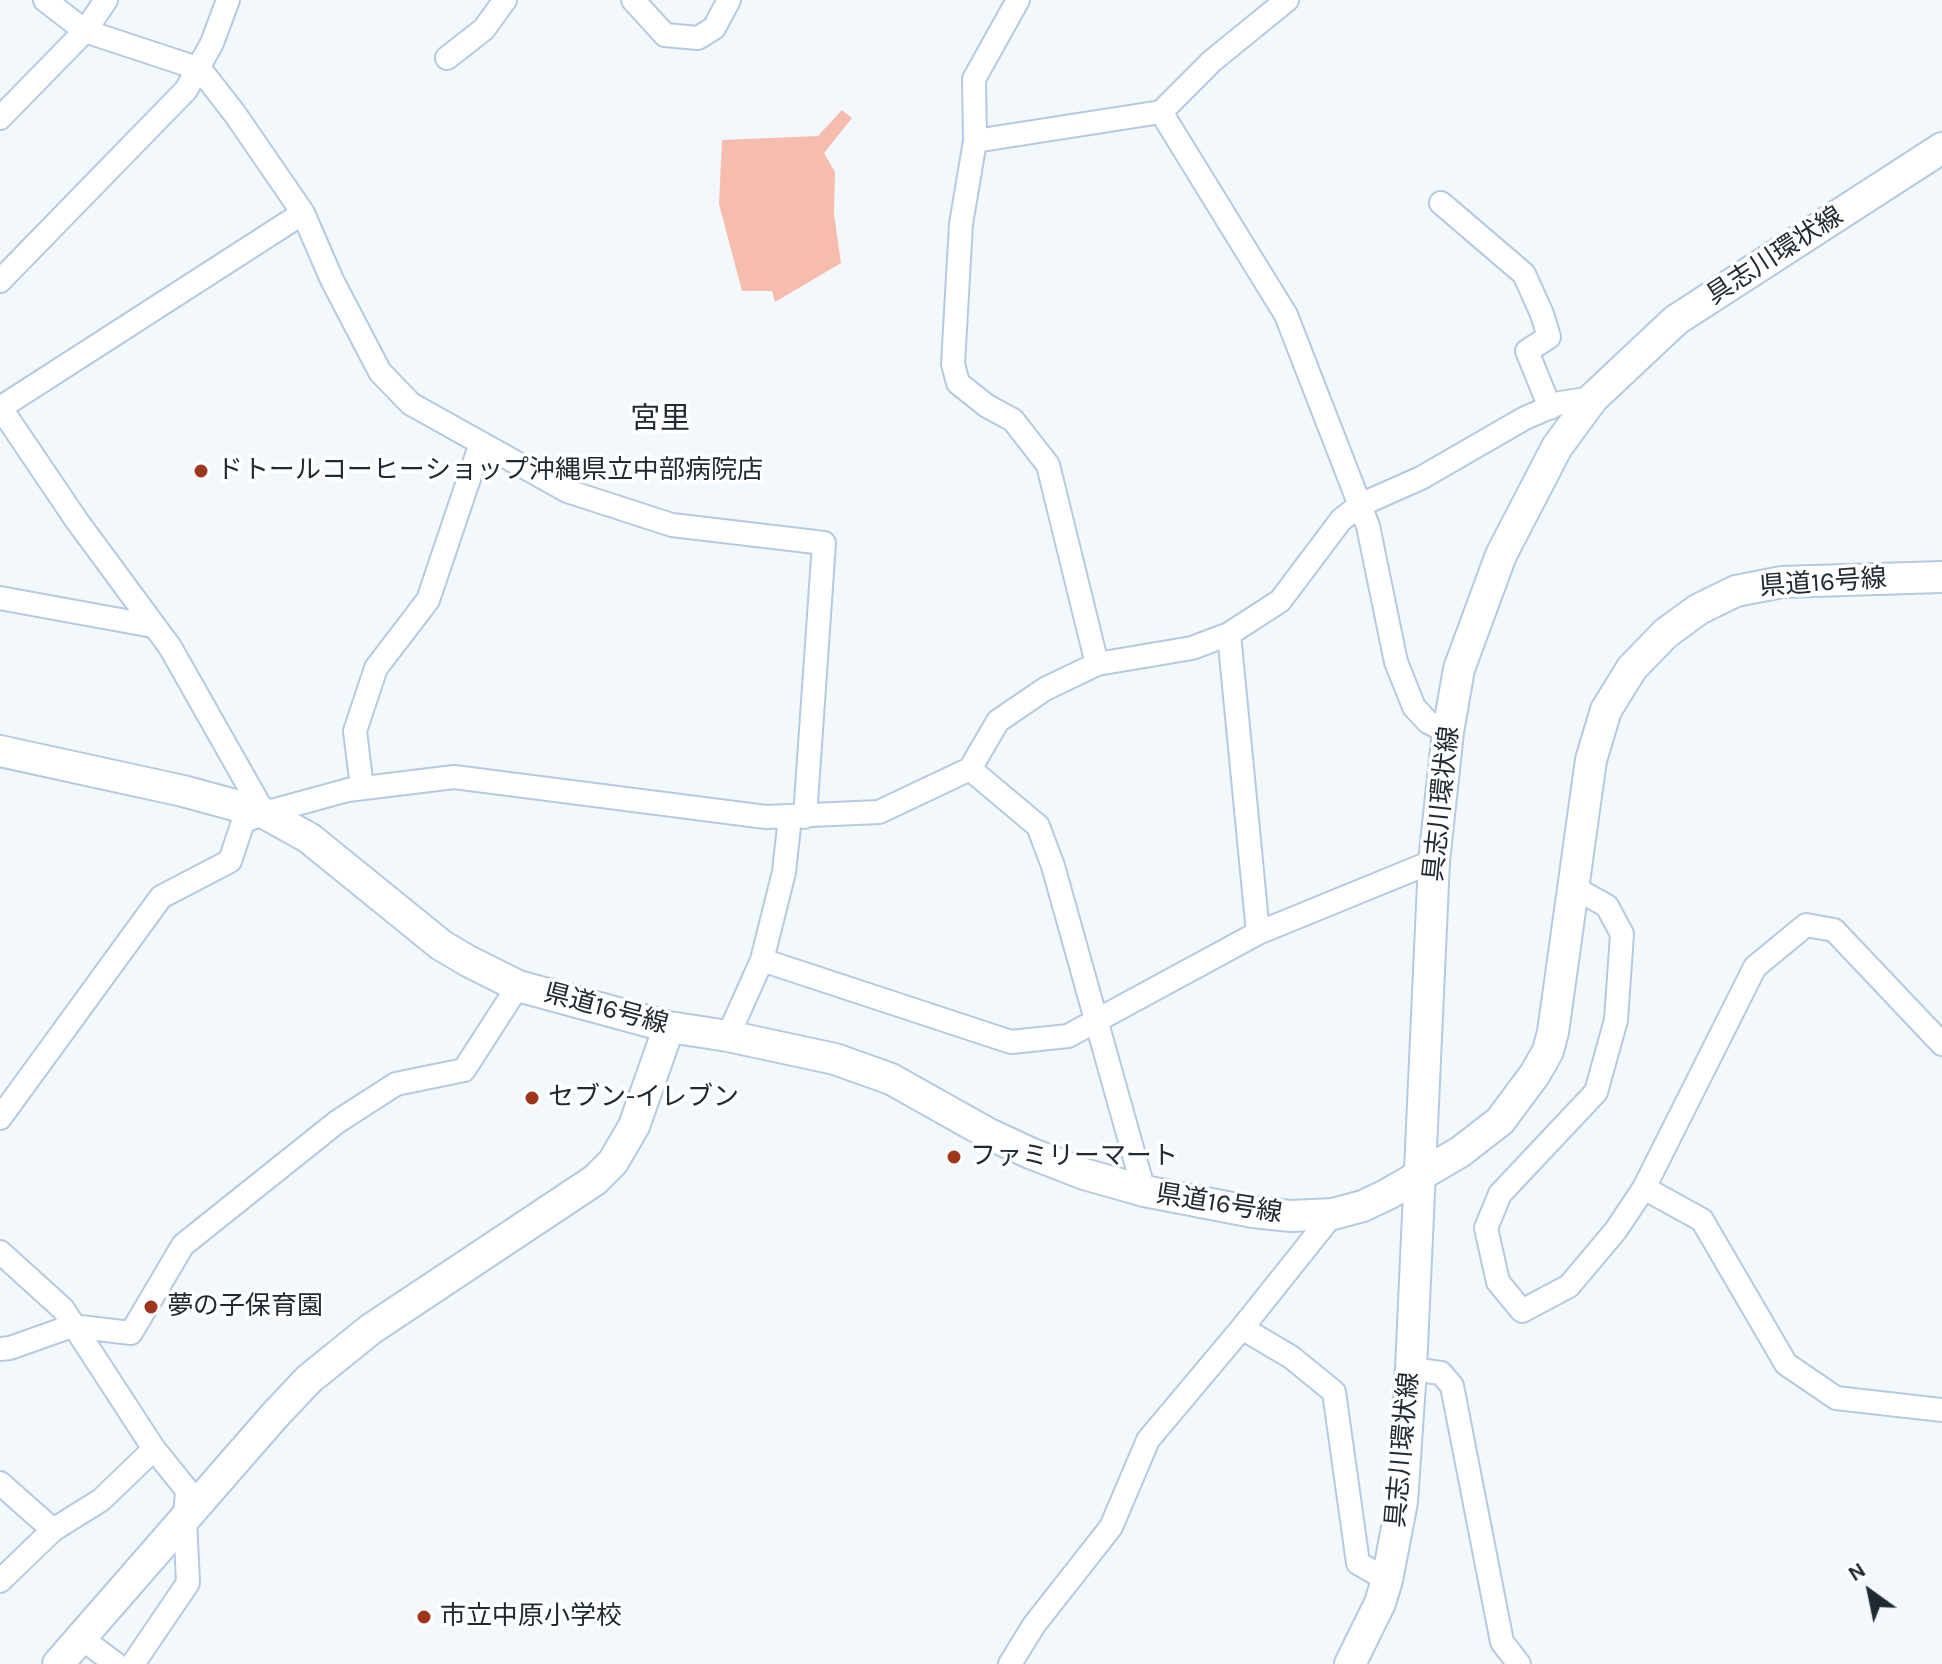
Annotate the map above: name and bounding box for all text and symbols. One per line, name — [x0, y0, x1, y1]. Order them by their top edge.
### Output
street label: 具志川環状線 — [1701, 200, 1849, 312]
district label: 宮里 — [630, 401, 690, 437]
place label: ドトールコーヒーショップ沖縄県立中部病院店 — [217, 455, 763, 487]
marker: ドトールコーヒーショップ沖縄県立中部病院店 — [192, 462, 210, 480]
street label: 県道16号線 — [1758, 563, 1888, 603]
street label: 具志川環状線 — [1418, 725, 1466, 883]
street label: 県道16号線 — [540, 977, 672, 1041]
place label: セブン-イレブン — [548, 1082, 739, 1114]
marker: セブン-イレブン — [523, 1089, 541, 1107]
place label: ファミリーマート — [970, 1141, 1178, 1173]
marker: ファミリーマート — [945, 1148, 963, 1166]
street label: 県道16号線 — [1154, 1179, 1284, 1229]
place label: 夢の子保育園 — [167, 1291, 323, 1323]
marker: 夢の子保育園 — [142, 1298, 160, 1316]
street label: 具志川環状線 — [1381, 1371, 1425, 1529]
north arrow — [1830, 1552, 1910, 1632]
text: N — [1843, 1557, 1871, 1587]
place label: 市立中原小学校 — [440, 1601, 622, 1633]
marker: 市立中原小学校 — [415, 1608, 433, 1626]

